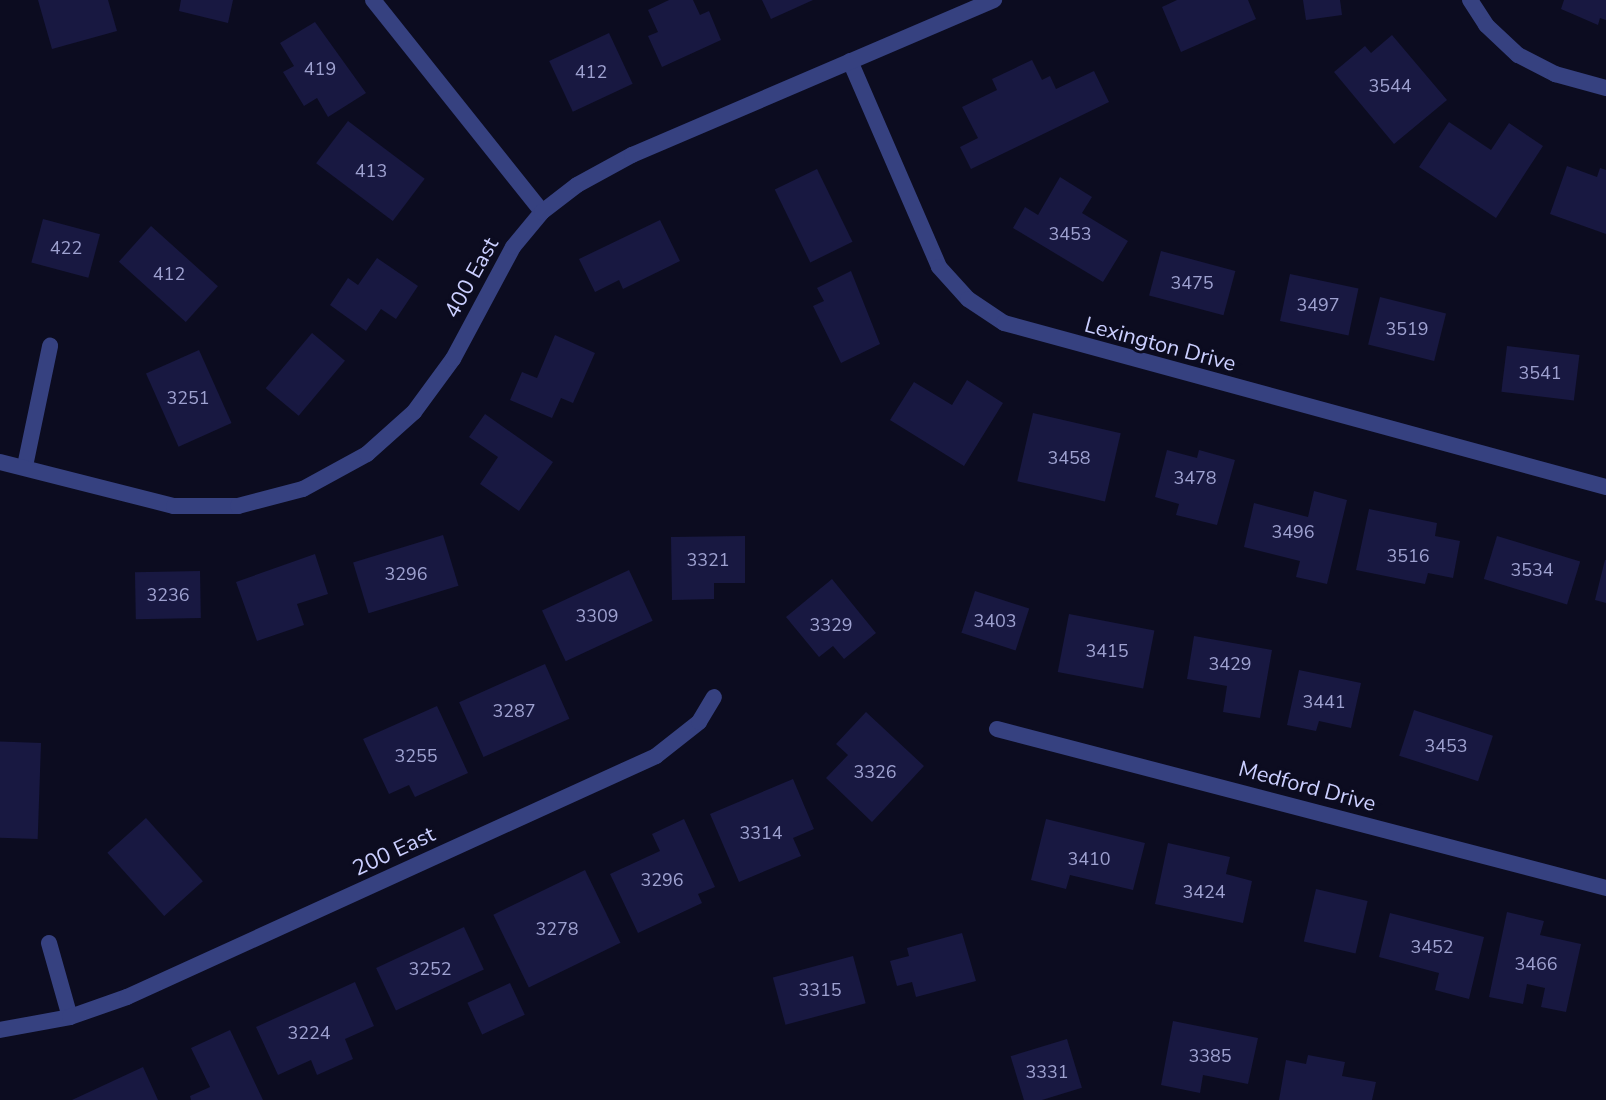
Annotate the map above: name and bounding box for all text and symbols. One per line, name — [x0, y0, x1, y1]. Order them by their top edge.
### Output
house number: 419 — [304, 58, 336, 80]
house number: 412 — [575, 61, 607, 83]
house number: 3544 — [1368, 75, 1412, 97]
house number: 413 — [355, 160, 387, 182]
house number: 3453 — [1048, 223, 1092, 245]
street label: 400 East — [439, 233, 505, 323]
house number: 422 — [50, 237, 82, 259]
house number: 412 — [153, 263, 185, 285]
house number: 3475 — [1170, 272, 1214, 294]
house number: 3497 — [1296, 294, 1340, 316]
street label: Lexington Drive — [1081, 312, 1239, 378]
house number: 3519 — [1385, 318, 1429, 340]
house number: 3541 — [1518, 362, 1562, 384]
house number: 3251 — [166, 387, 210, 409]
house number: 3458 — [1047, 447, 1091, 469]
house number: 3478 — [1173, 467, 1217, 489]
house number: 3496 — [1271, 521, 1315, 543]
house number: 3516 — [1386, 545, 1430, 567]
house number: 3321 — [686, 549, 730, 571]
house number: 3534 — [1510, 559, 1554, 581]
house number: 3296 — [384, 563, 428, 585]
house number: 3236 — [146, 584, 190, 606]
house number: 3309 — [575, 605, 619, 627]
house number: 3403 — [973, 610, 1017, 632]
house number: 3329 — [809, 614, 853, 636]
house number: 3415 — [1085, 640, 1129, 662]
house number: 3429 — [1208, 653, 1252, 675]
house number: 3441 — [1302, 691, 1346, 713]
house number: 3287 — [492, 700, 536, 722]
house number: 3453 — [1424, 735, 1468, 757]
house number: 3255 — [394, 745, 438, 767]
street label: Medford Drive — [1235, 756, 1379, 818]
house number: 3326 — [853, 761, 897, 783]
street label: 200 East — [349, 821, 439, 883]
house number: 3314 — [739, 822, 783, 844]
house number: 3410 — [1067, 848, 1111, 870]
house number: 3296 — [640, 869, 684, 891]
house number: 3424 — [1182, 881, 1226, 903]
house number: 3278 — [535, 918, 579, 940]
house number: 3452 — [1410, 936, 1454, 958]
house number: 3466 — [1514, 953, 1558, 975]
house number: 3252 — [408, 958, 452, 980]
house number: 3315 — [798, 979, 842, 1001]
house number: 3224 — [287, 1022, 331, 1044]
house number: 3385 — [1188, 1045, 1232, 1067]
house number: 3331 — [1025, 1061, 1069, 1083]

